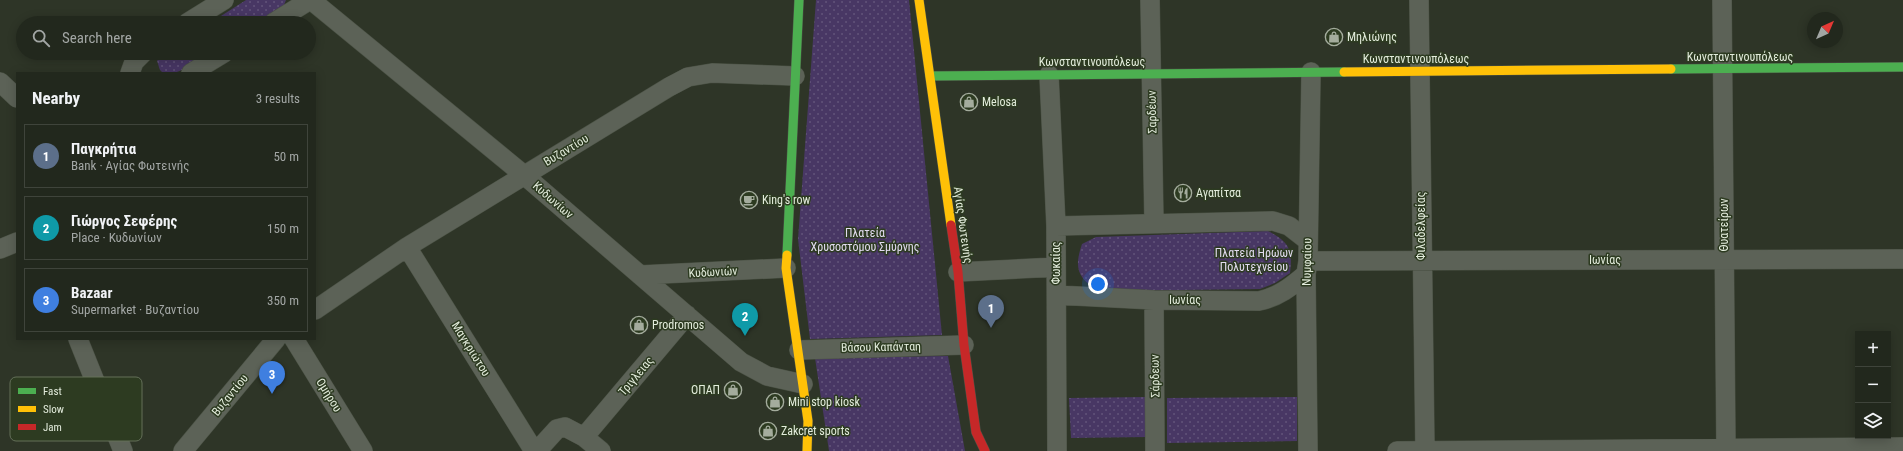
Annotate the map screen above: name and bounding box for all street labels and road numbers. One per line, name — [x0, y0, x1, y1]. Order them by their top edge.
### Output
street label: Κωνσταντινουπόλεως — [1687, 50, 1794, 64]
street label: Κωνσταντινουπόλεως — [1363, 52, 1470, 66]
street label: Κωνσταντινουπόλεως — [1039, 55, 1146, 69]
street label: Σαρδέων — [1145, 90, 1159, 134]
street label: Βυζαντίου — [541, 131, 591, 169]
street label: Κυδωνίων — [530, 179, 576, 221]
street label: Αγίας Φωτεινής — [951, 186, 975, 265]
street label: Φιλαδελφείας — [1414, 191, 1428, 260]
street label: Θυατείρων — [1717, 198, 1731, 252]
street label: Νυμφαίου — [1300, 238, 1314, 286]
street label: Φωκαίας — [1049, 241, 1063, 285]
street label: Ιωνίας — [1589, 253, 1621, 267]
street label: Κυδωνιών — [688, 264, 738, 280]
street label: Ιωνίας — [1169, 293, 1201, 307]
street label: Μαγκριώτου — [449, 319, 493, 379]
street label: Βάσου Καπάνταη — [841, 339, 921, 355]
street label: Τριγλειας — [616, 353, 657, 398]
street label: Σάρδεων — [1148, 354, 1162, 398]
street label: Βυζαντίου — [209, 371, 251, 419]
street label: Ομήρου — [313, 376, 345, 415]

